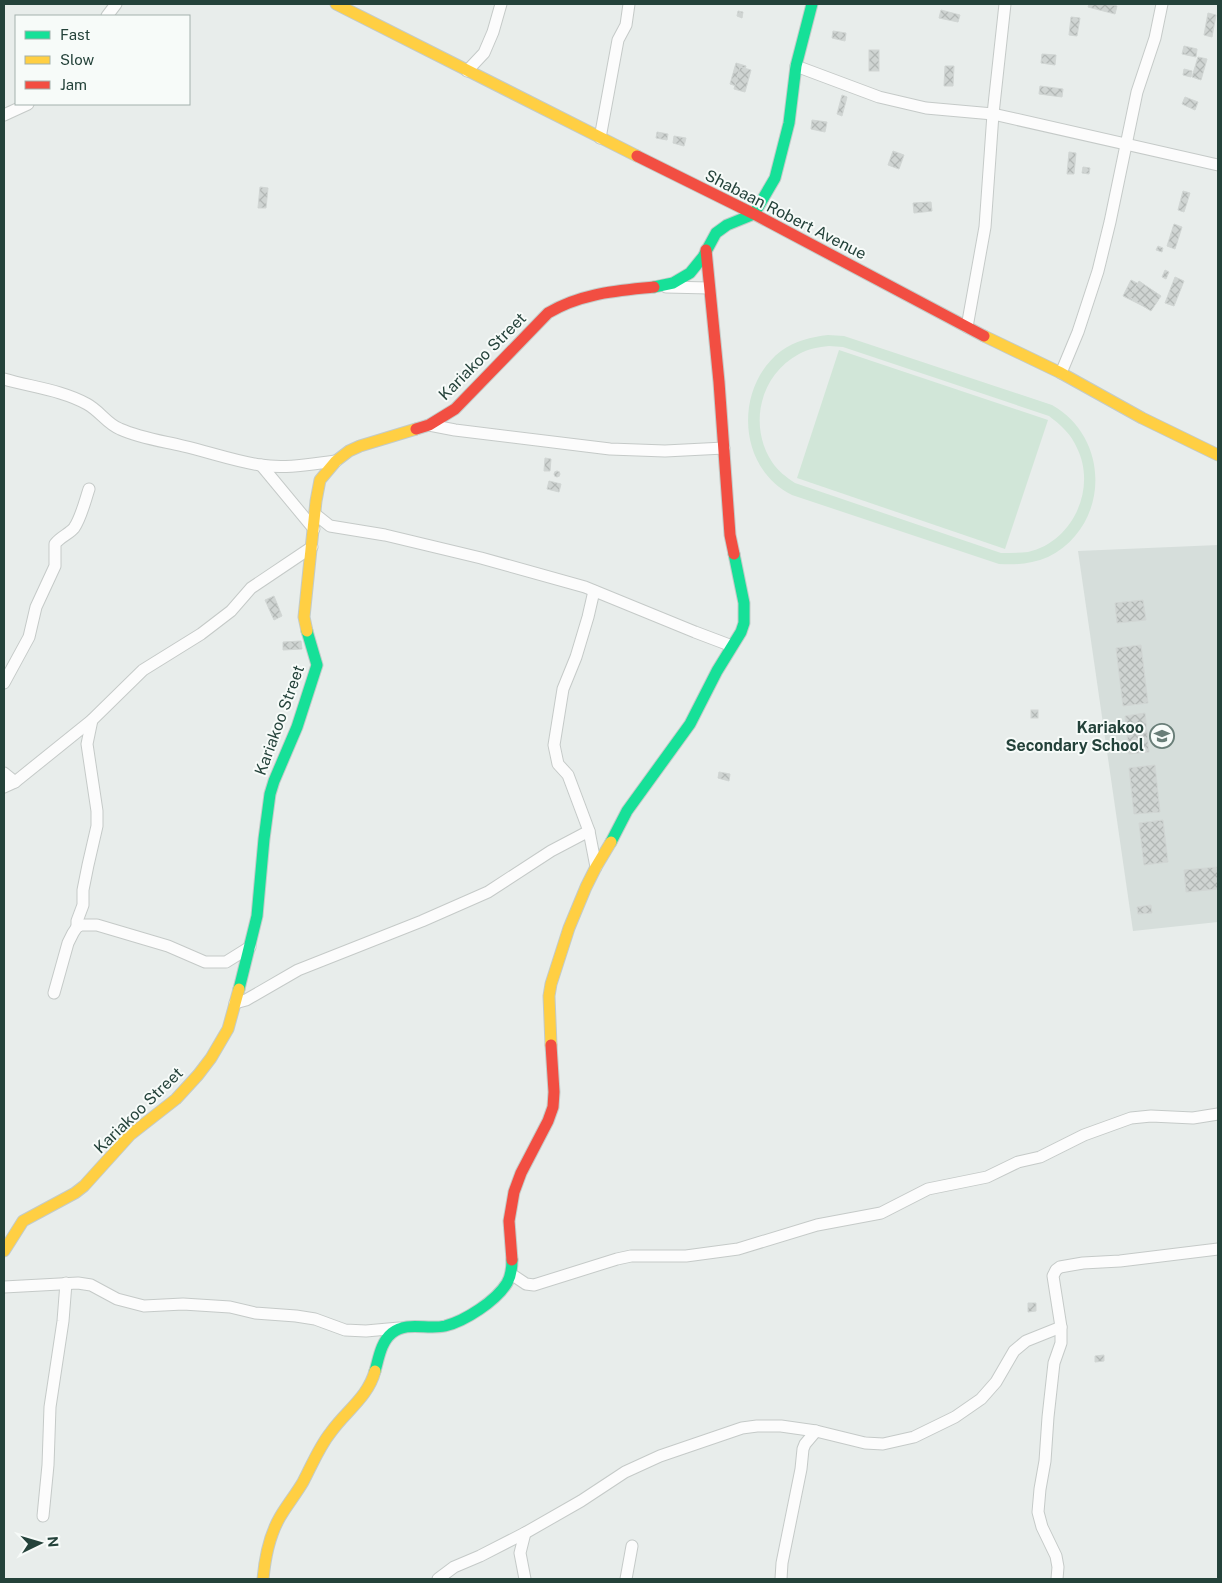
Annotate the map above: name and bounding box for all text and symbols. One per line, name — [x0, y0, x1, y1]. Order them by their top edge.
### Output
legend — [15, 15, 190, 105]
text: Fast — [60, 26, 90, 43]
text: Slow — [60, 51, 95, 68]
text: Jam — [60, 76, 87, 93]
street label: Shabaan Robert Avenue — [702, 166, 870, 263]
street label: Kariakoo Street — [435, 309, 530, 404]
street label: Kariakoo Street — [251, 662, 308, 778]
place label: Kariakoo Secondary School — [1005, 718, 1144, 755]
school or university icon: Kariakoo Secondary School — [1149, 723, 1175, 749]
street label: Kariakoo Street — [90, 1063, 187, 1157]
north arrow — [15, 1518, 65, 1568]
text: N — [45, 1536, 61, 1548]

